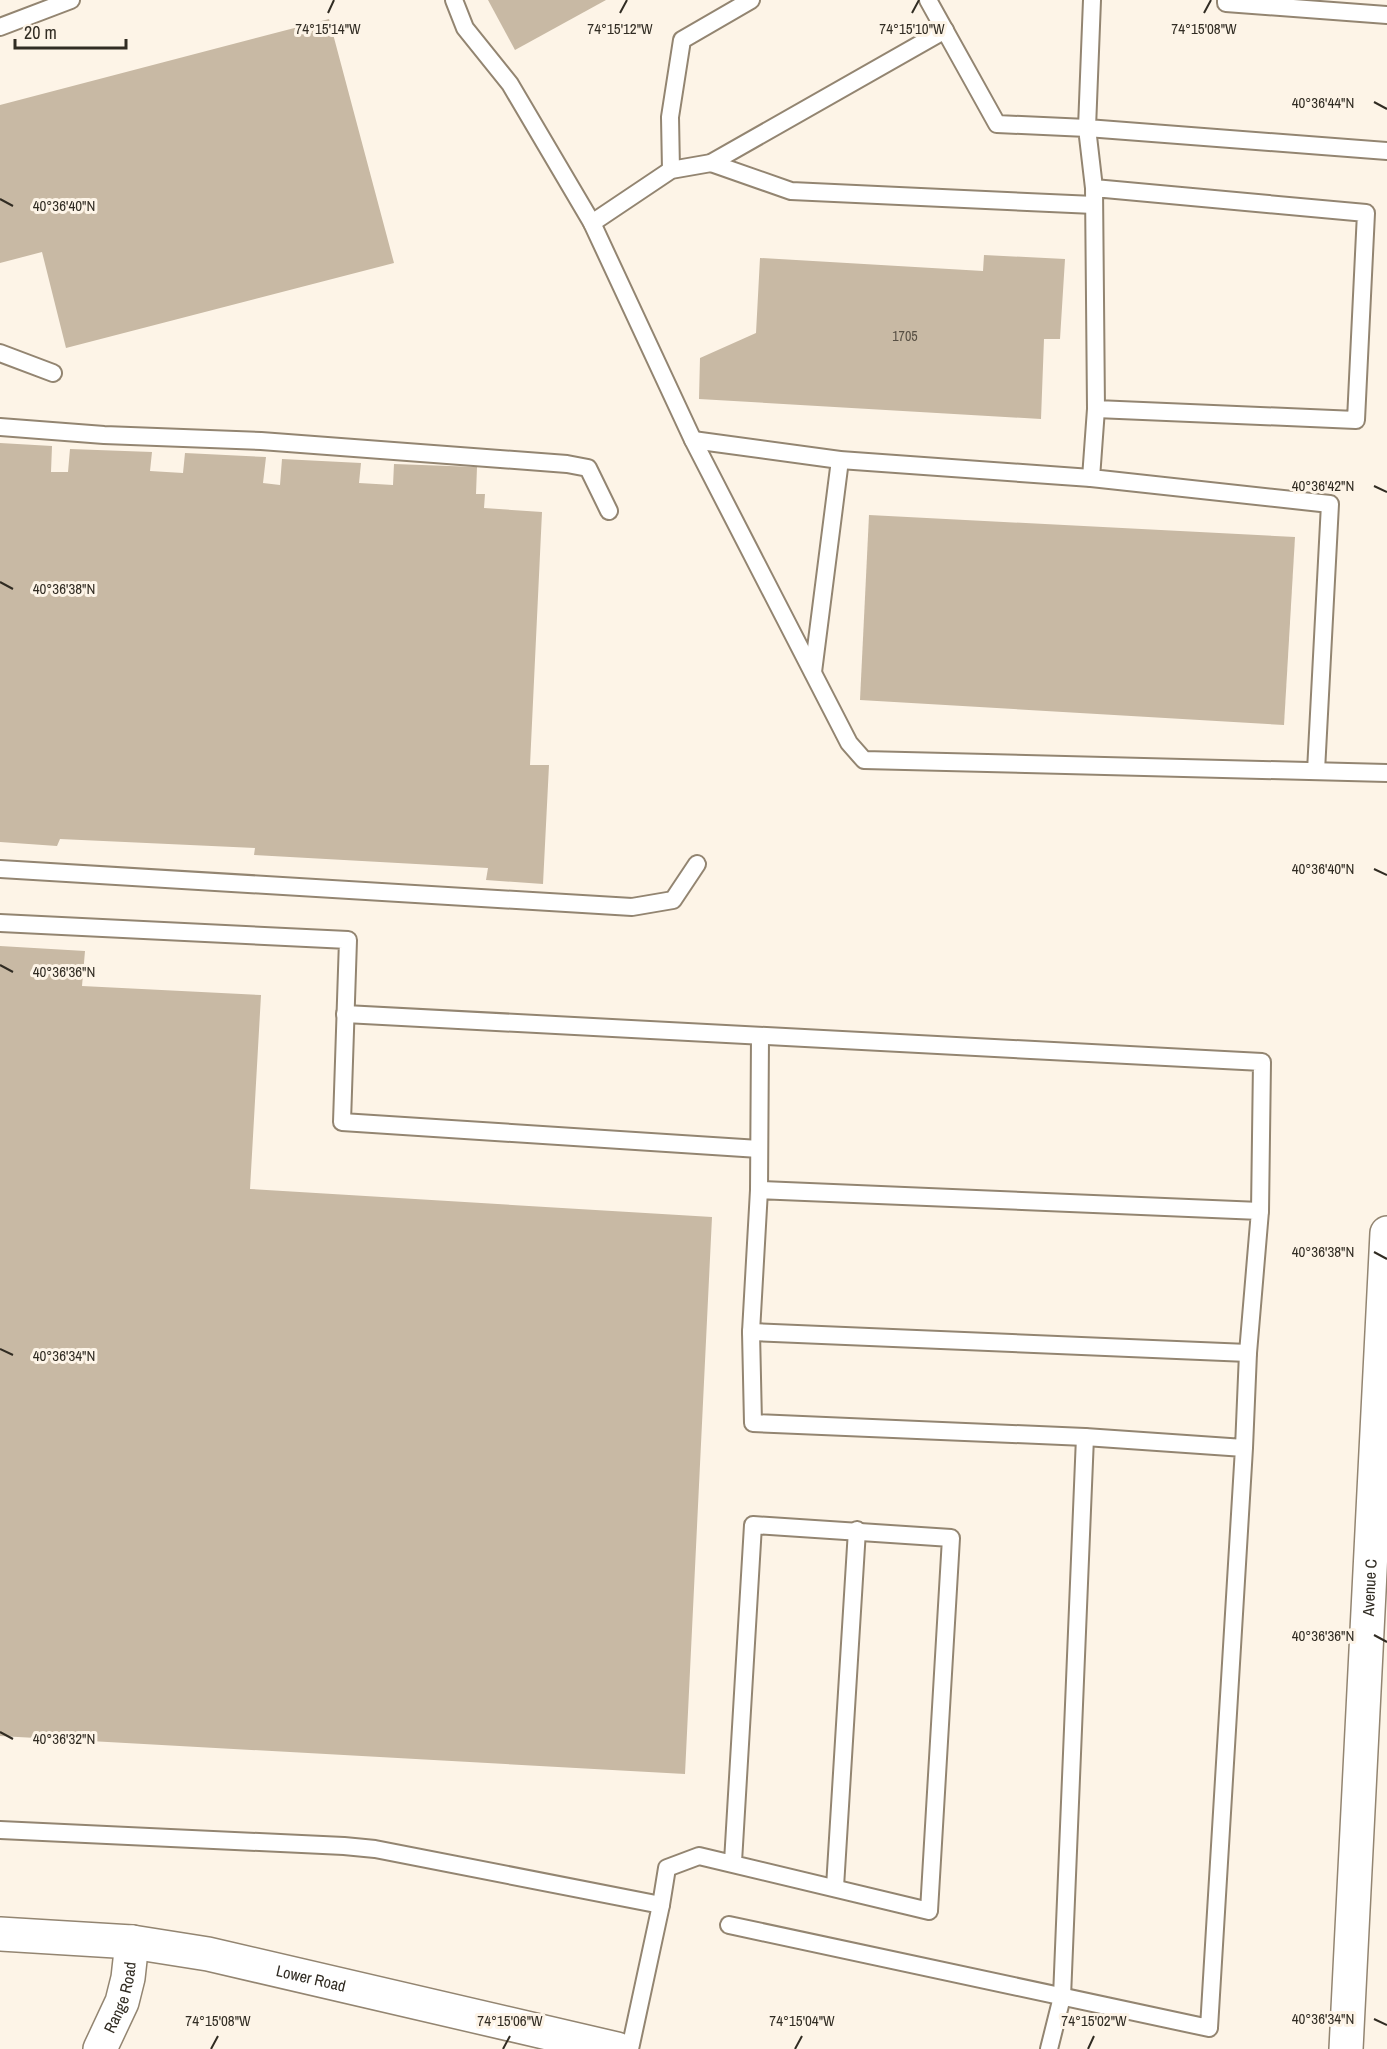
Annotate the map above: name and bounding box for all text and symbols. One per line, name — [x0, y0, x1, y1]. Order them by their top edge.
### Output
scale bar — [15, 12, 126, 50]
text: 74°15'14"W — [295, 18, 361, 39]
text: 74°15'12"W — [587, 18, 653, 39]
text: 74°15'10"W — [879, 18, 945, 39]
text: 74°15'08"W — [1171, 18, 1237, 39]
text: 20 m — [24, 20, 57, 45]
text: 40°36'44"N — [1292, 92, 1354, 113]
text: 40°36'40"N — [33, 195, 95, 216]
house number: 1705 — [892, 327, 918, 345]
text: 40°36'42"N — [1292, 475, 1354, 496]
text: 40°36'38"N — [33, 578, 95, 599]
text: 40°36'40"N — [1292, 858, 1354, 879]
text: 40°36'36"N — [33, 961, 95, 982]
text: 40°36'38"N — [1292, 1241, 1354, 1262]
text: 40°36'34"N — [33, 1345, 95, 1366]
street label: Avenue C — [1357, 1558, 1382, 1618]
text: 40°36'36"N — [1292, 1625, 1354, 1646]
text: 40°36'32"N — [33, 1728, 95, 1749]
street label: Lower Road — [274, 1959, 348, 1997]
street label: Range Road — [98, 1961, 141, 2036]
text: 40°36'34"N — [1292, 2008, 1354, 2029]
text: 74°15'08"W — [185, 2010, 251, 2031]
text: 74°15'06"W — [477, 2010, 543, 2031]
text: 74°15'04"W — [769, 2010, 835, 2031]
text: 74°15'02"W — [1061, 2010, 1127, 2031]

